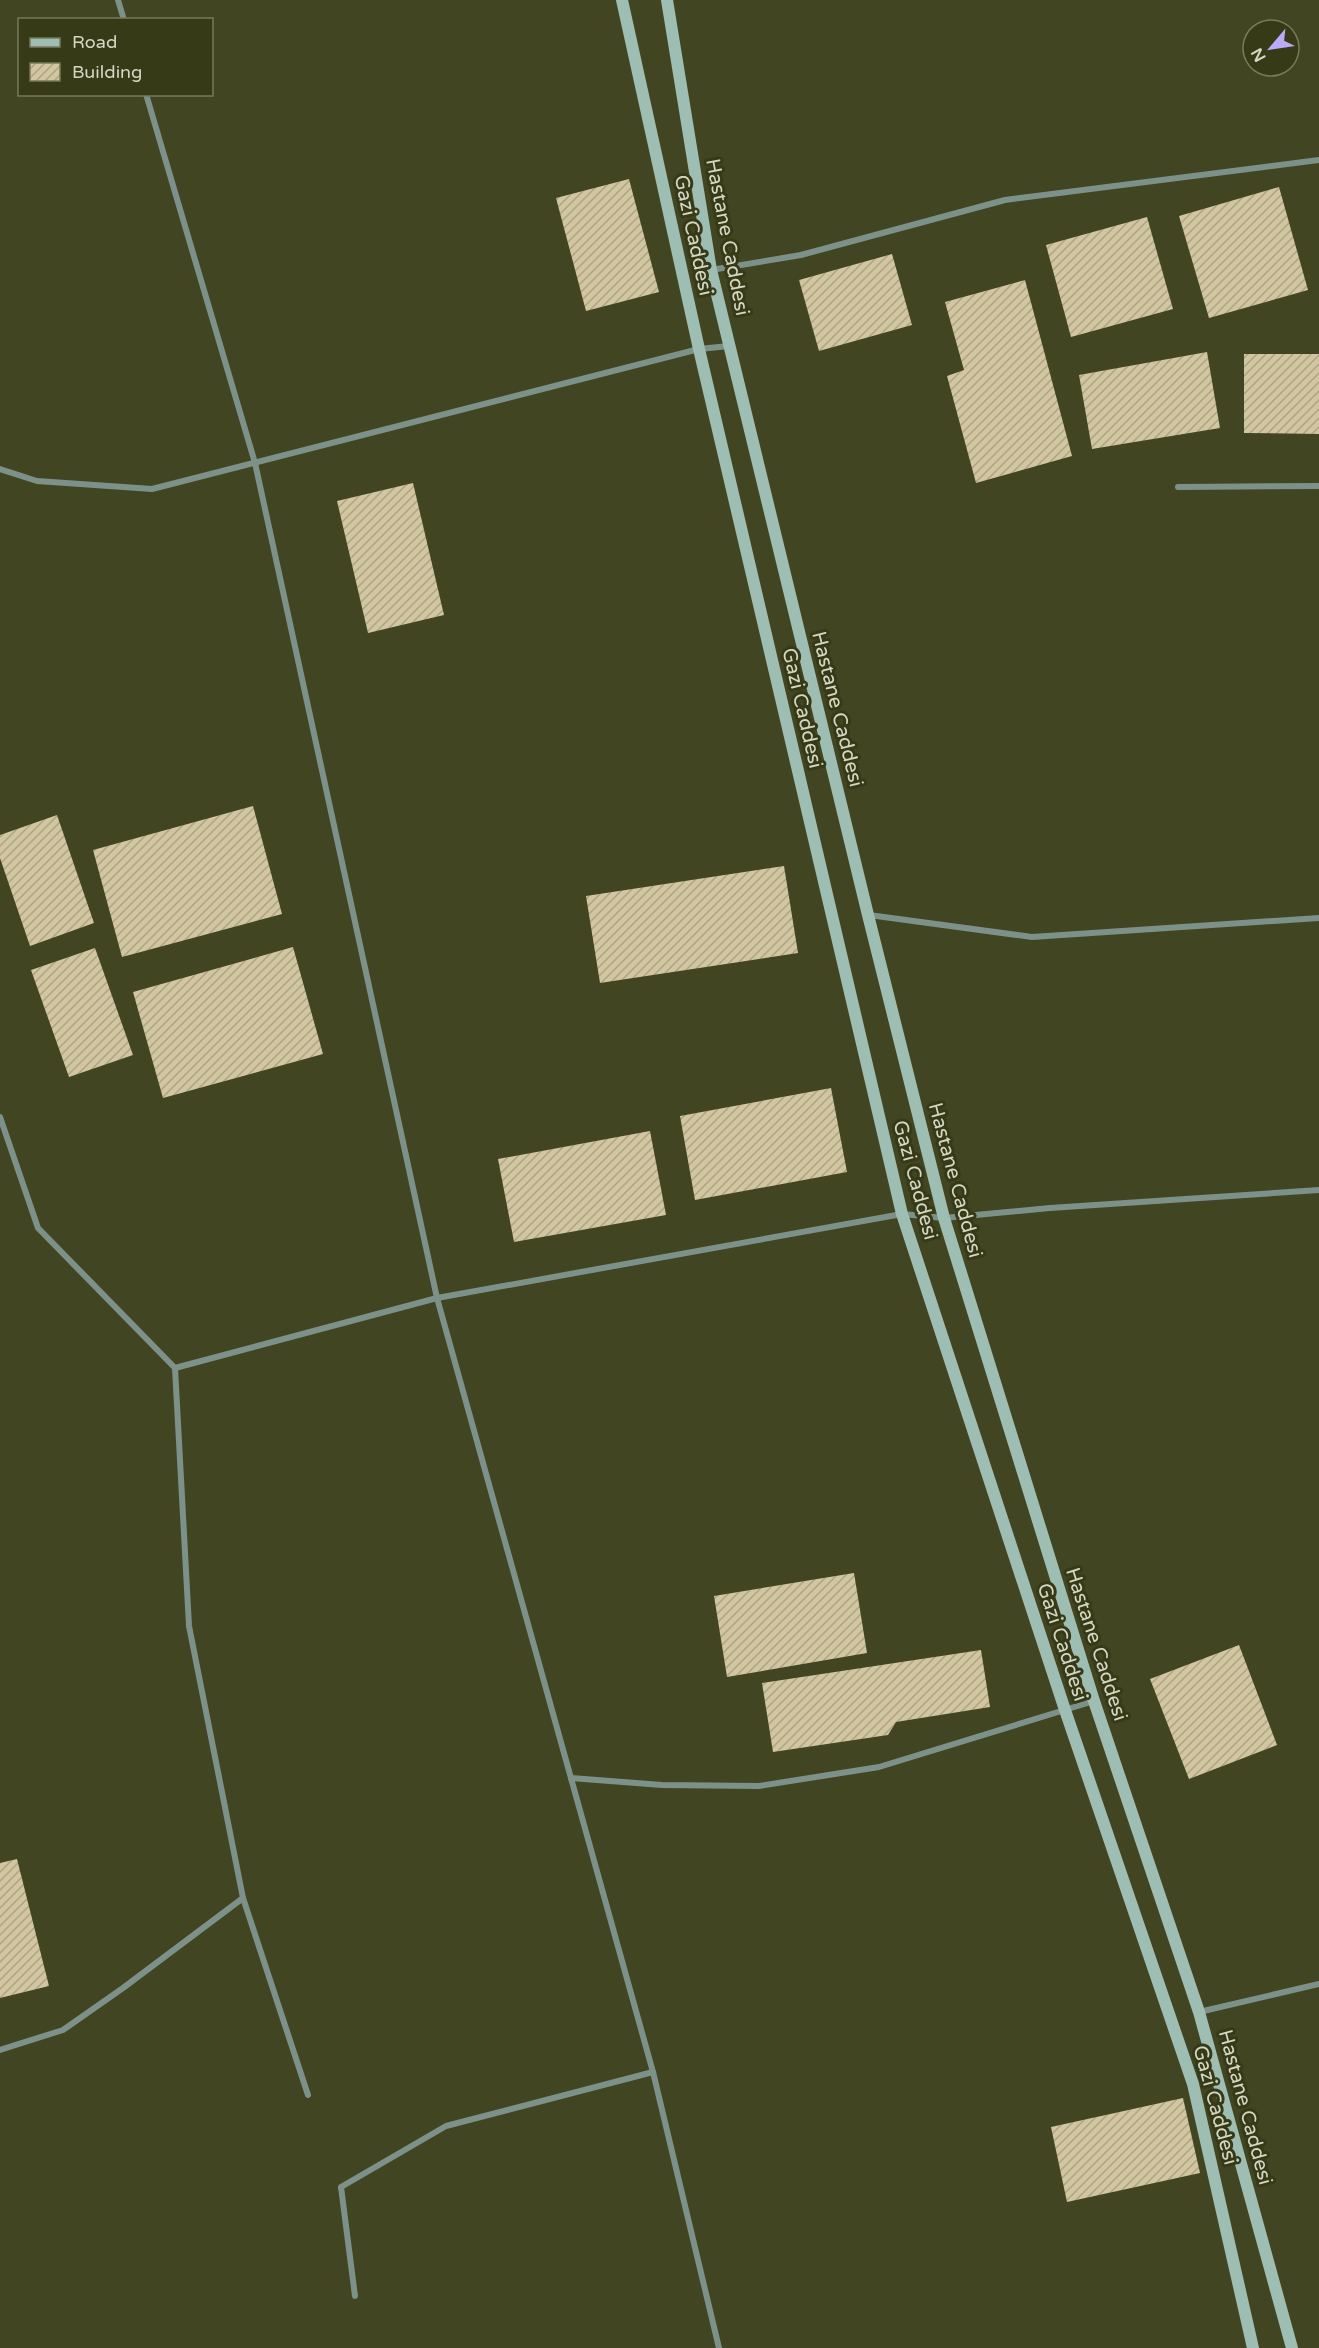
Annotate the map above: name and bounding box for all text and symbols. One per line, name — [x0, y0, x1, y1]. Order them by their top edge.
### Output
legend — [18, 18, 213, 96]
north arrow — [1241, 18, 1301, 78]
text: Road — [72, 31, 117, 53]
text: N — [1247, 44, 1271, 65]
text: Building — [72, 61, 142, 83]
street label: Hastane Caddesi — [700, 157, 754, 318]
street label: Gazi Caddesi — [669, 173, 718, 298]
street label: Hastane Caddesi — [806, 629, 868, 790]
street label: Gazi Caddesi — [777, 646, 828, 771]
street label: Hastane Caddesi — [923, 1100, 987, 1261]
street label: Gazi Caddesi — [888, 1118, 943, 1243]
street label: Hastane Caddesi — [1060, 1565, 1132, 1724]
street label: Gazi Caddesi — [1032, 1580, 1092, 1704]
street label: Hastane Caddesi — [1213, 2027, 1277, 2188]
street label: Gazi Caddesi — [1188, 2043, 1243, 2168]

